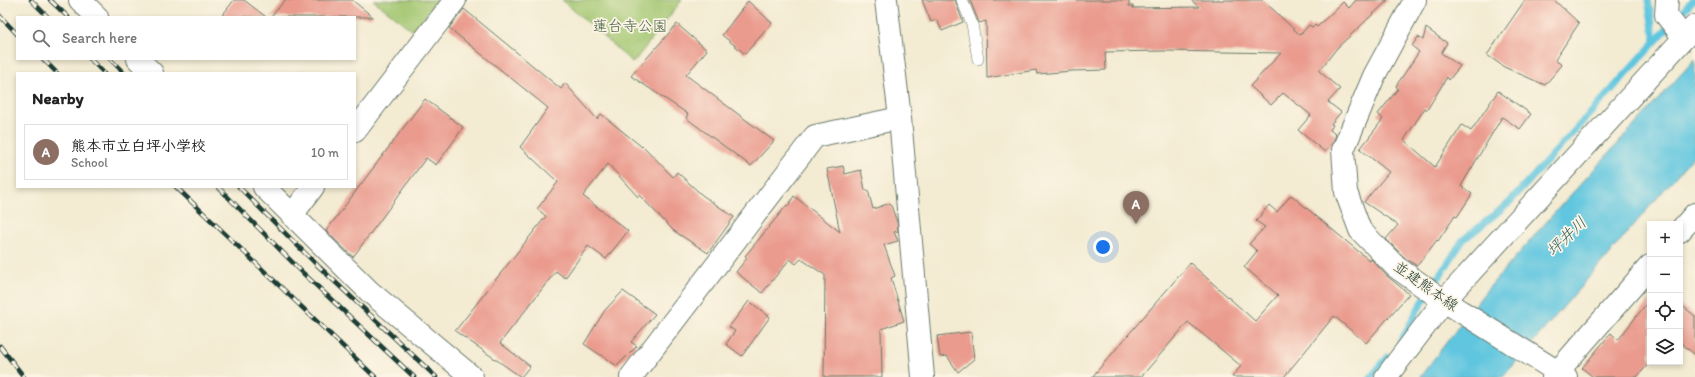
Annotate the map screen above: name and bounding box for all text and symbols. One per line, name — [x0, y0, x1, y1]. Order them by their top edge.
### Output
search box — [16, 16, 356, 60]
park label: 蓮台寺公園 — [592, 17, 668, 35]
icon: search — [30, 27, 52, 49]
text: Search here — [62, 29, 137, 47]
text: Nearby — [32, 88, 84, 108]
text: 熊本市立白坪小学校 — [71, 137, 206, 155]
text: A — [42, 145, 50, 160]
text: 10 m — [311, 145, 339, 160]
text: School — [71, 155, 108, 170]
pin: A — [1123, 191, 1149, 224]
water label: 坪井川 — [1542, 213, 1590, 260]
map controls — [1647, 221, 1683, 365]
button: + — [1647, 221, 1683, 257]
your location — [1093, 237, 1113, 257]
street label: 並建熊本線 — [1390, 257, 1462, 315]
button: − — [1647, 257, 1683, 293]
button: locate — [1647, 293, 1683, 329]
button: layers — [1647, 329, 1683, 365]

